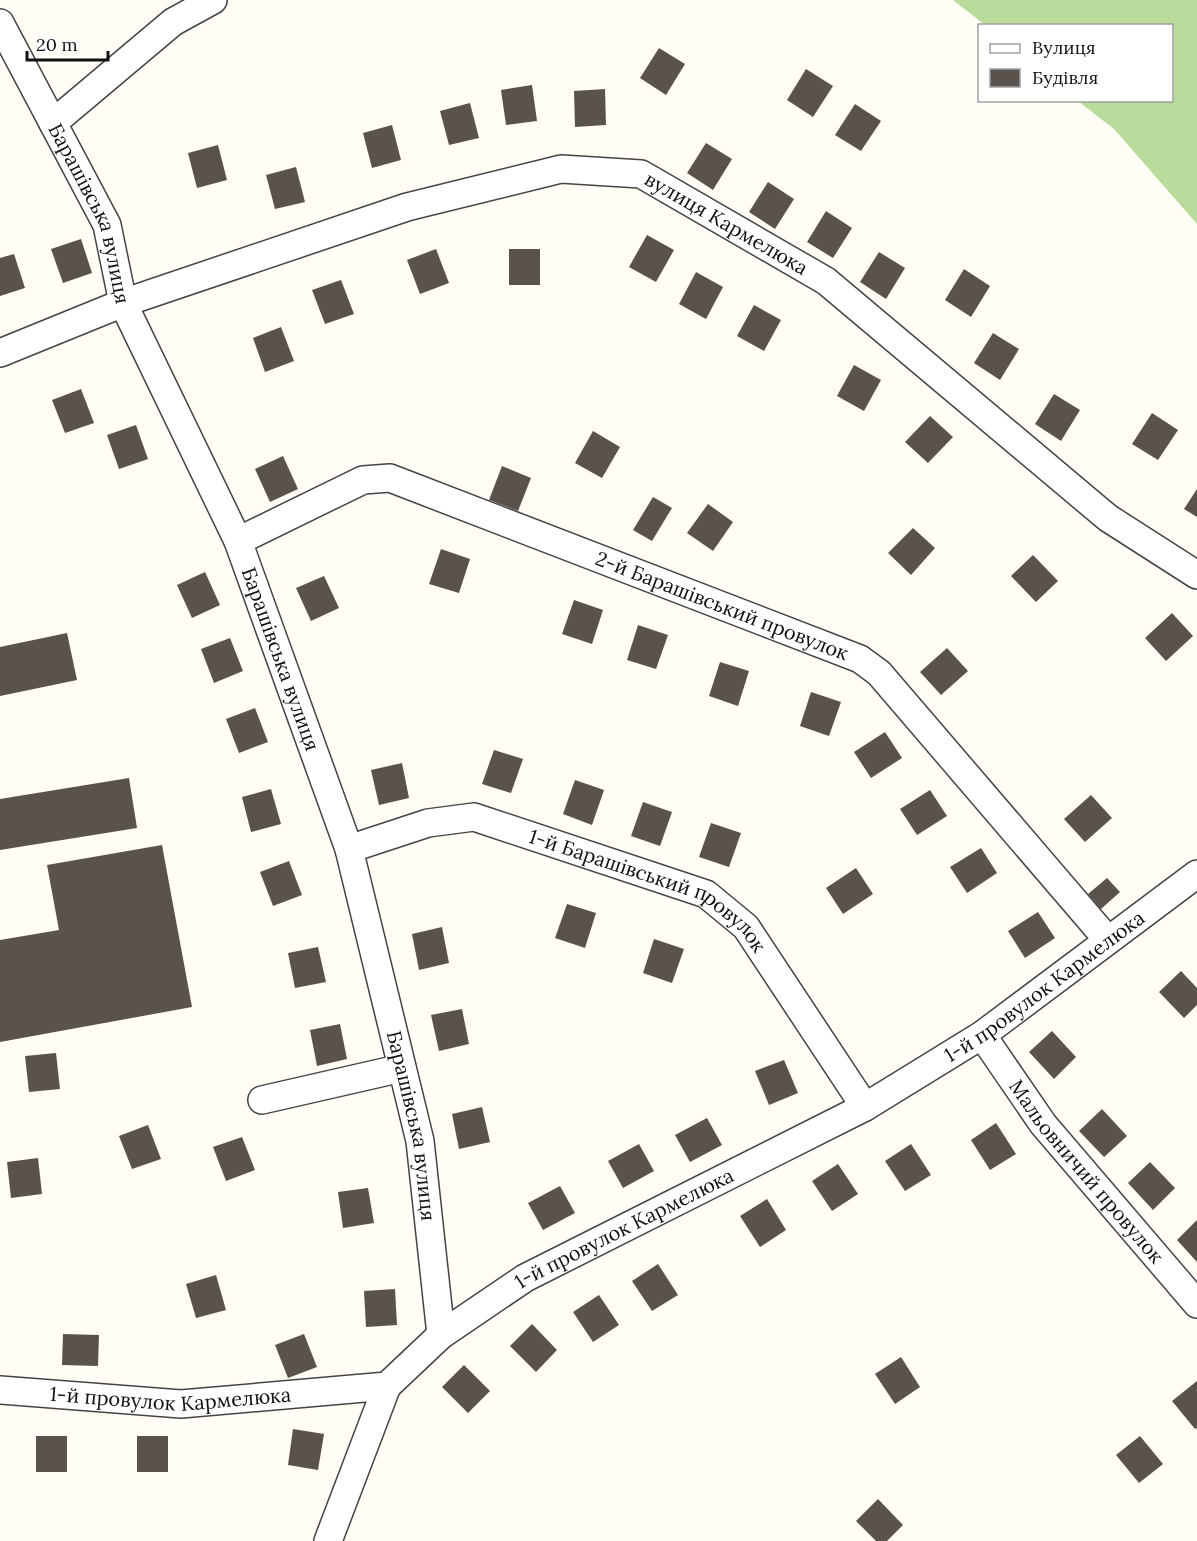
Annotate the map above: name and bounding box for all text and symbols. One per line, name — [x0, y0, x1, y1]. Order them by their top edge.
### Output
scale bar — [27, 24, 108, 62]
legend — [978, 24, 1173, 102]
text: 20 m — [36, 33, 78, 56]
text: Вулиця — [1032, 36, 1095, 59]
text: Будівля — [1032, 66, 1098, 89]
street label: Барашівська вулиця — [43, 119, 136, 306]
street label: вулиця Кармелюка — [641, 166, 813, 280]
street label: 2-й Барашівський провулок — [592, 545, 852, 665]
street label: Барашівська вулиця — [236, 564, 326, 754]
street label: 1-й Барашівський провулок — [526, 823, 772, 957]
street label: 1-й провулок Кармелюка — [939, 905, 1149, 1067]
street label: Барашівська вулиця — [382, 1028, 442, 1222]
street label: Мальовничий провулок — [1004, 1074, 1170, 1268]
street label: 1-й провулок Кармелюка — [509, 1162, 738, 1294]
street label: 1-й провулок Кармелюка — [49, 1381, 292, 1416]

